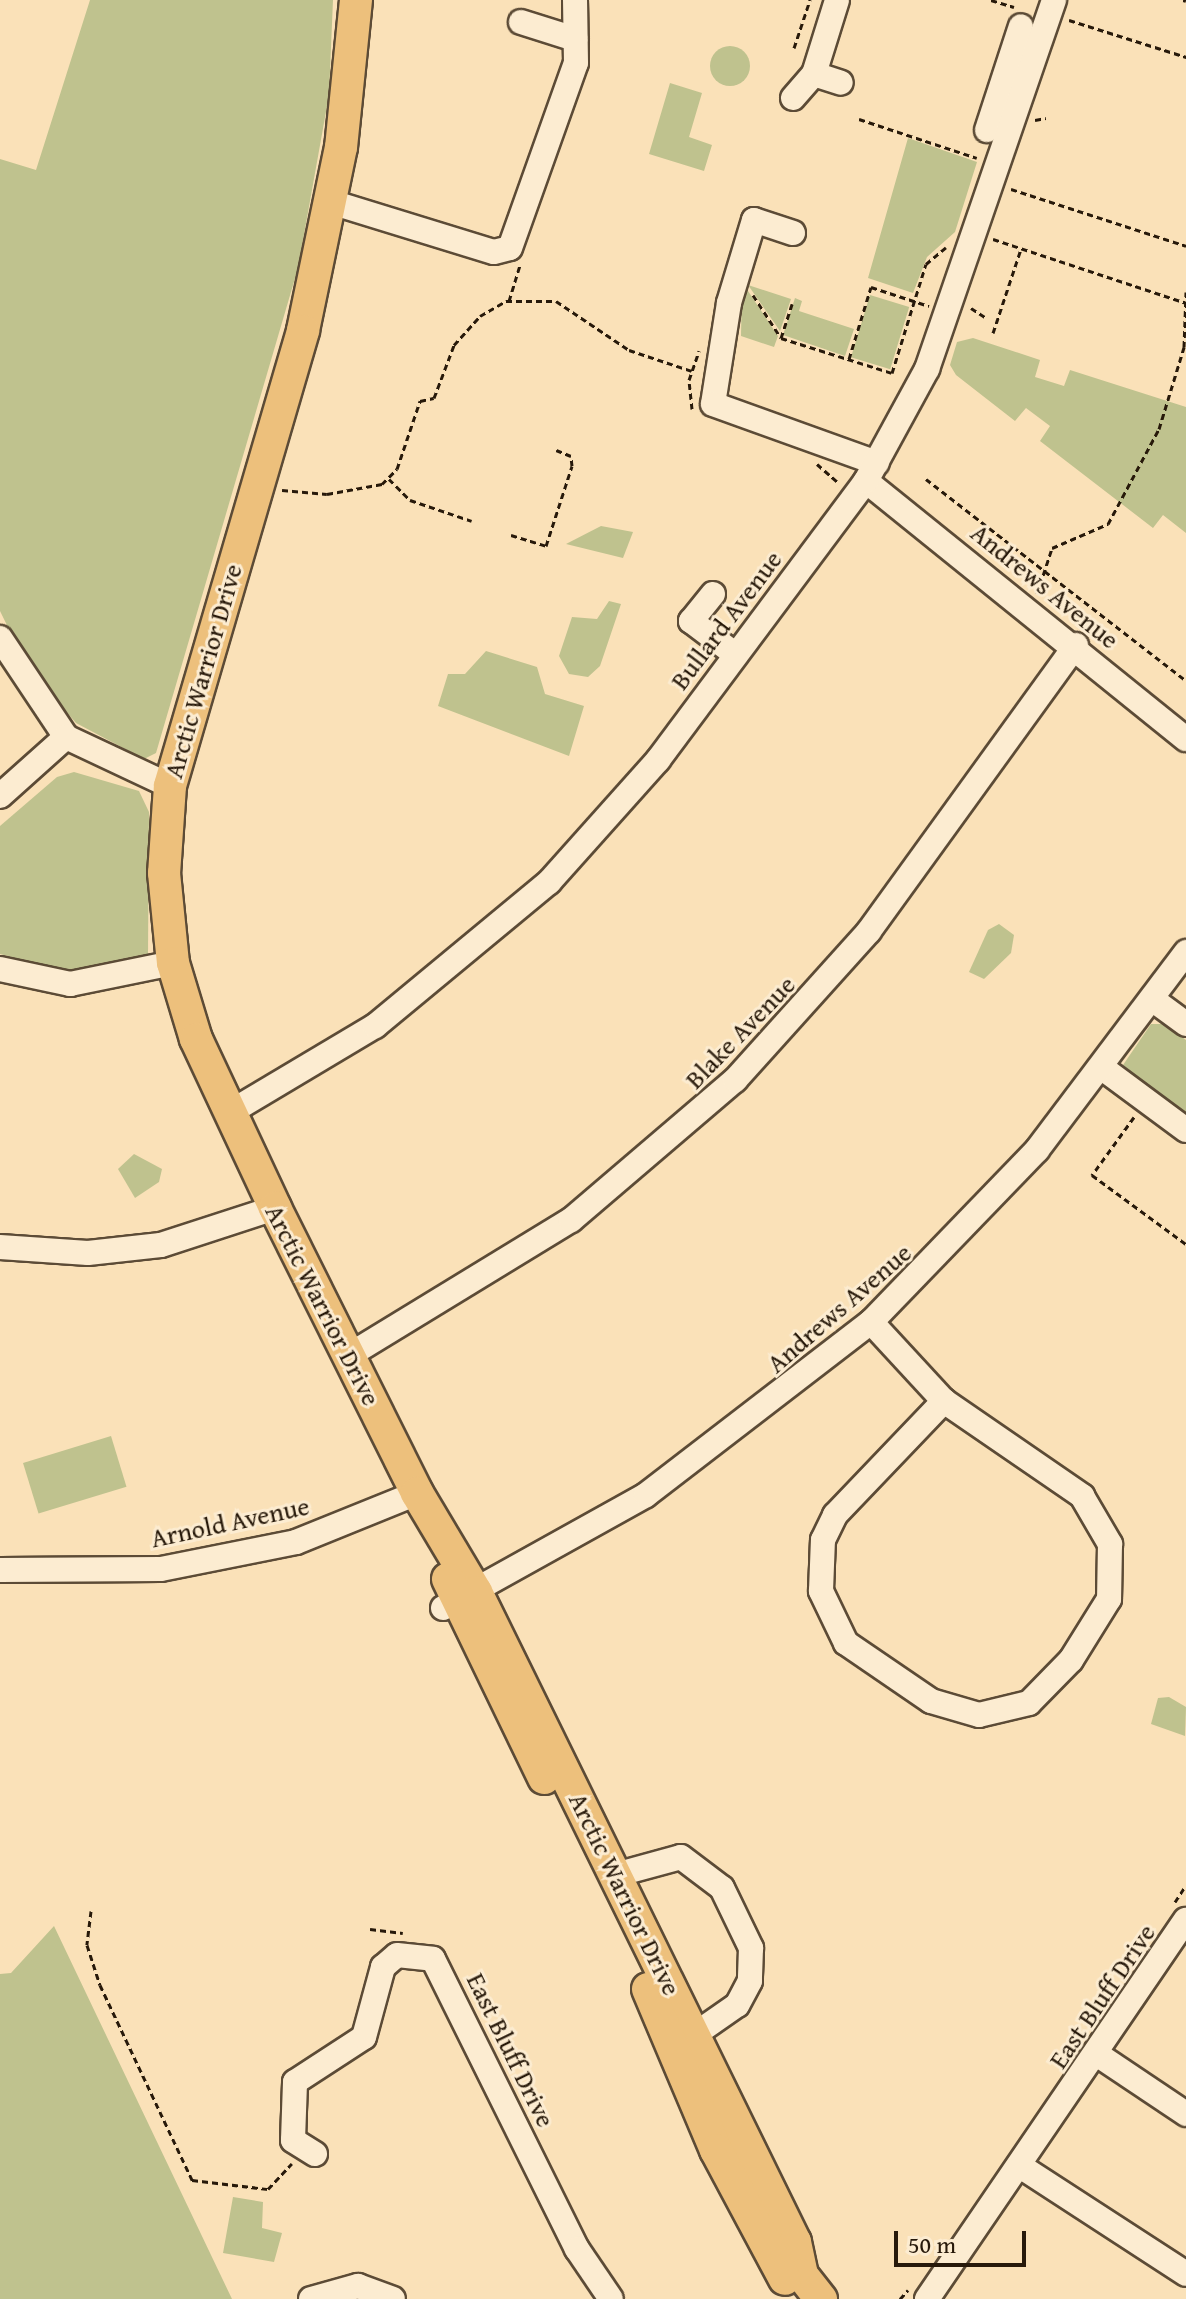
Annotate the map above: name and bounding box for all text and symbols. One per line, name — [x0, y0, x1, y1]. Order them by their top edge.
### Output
street label: Andrews Avenue — [965, 517, 1125, 655]
street label: Bullard Avenue — [664, 544, 788, 696]
street label: Arctic Warrior Drive — [157, 560, 249, 782]
street label: Blake Avenue — [678, 969, 802, 1095]
street label: Arctic Warrior Drive — [259, 1199, 387, 1411]
street label: Andrews Avenue — [760, 1237, 918, 1379]
street label: Arnold Avenue — [148, 1490, 312, 1554]
street label: Arctic Warrior Drive — [562, 1788, 688, 2000]
street label: East Bluff Drive — [1042, 1918, 1162, 2074]
street label: East Bluff Drive — [460, 1968, 562, 2132]
scale bar — [898, 2215, 1030, 2265]
text: 50 m — [908, 2227, 956, 2262]

